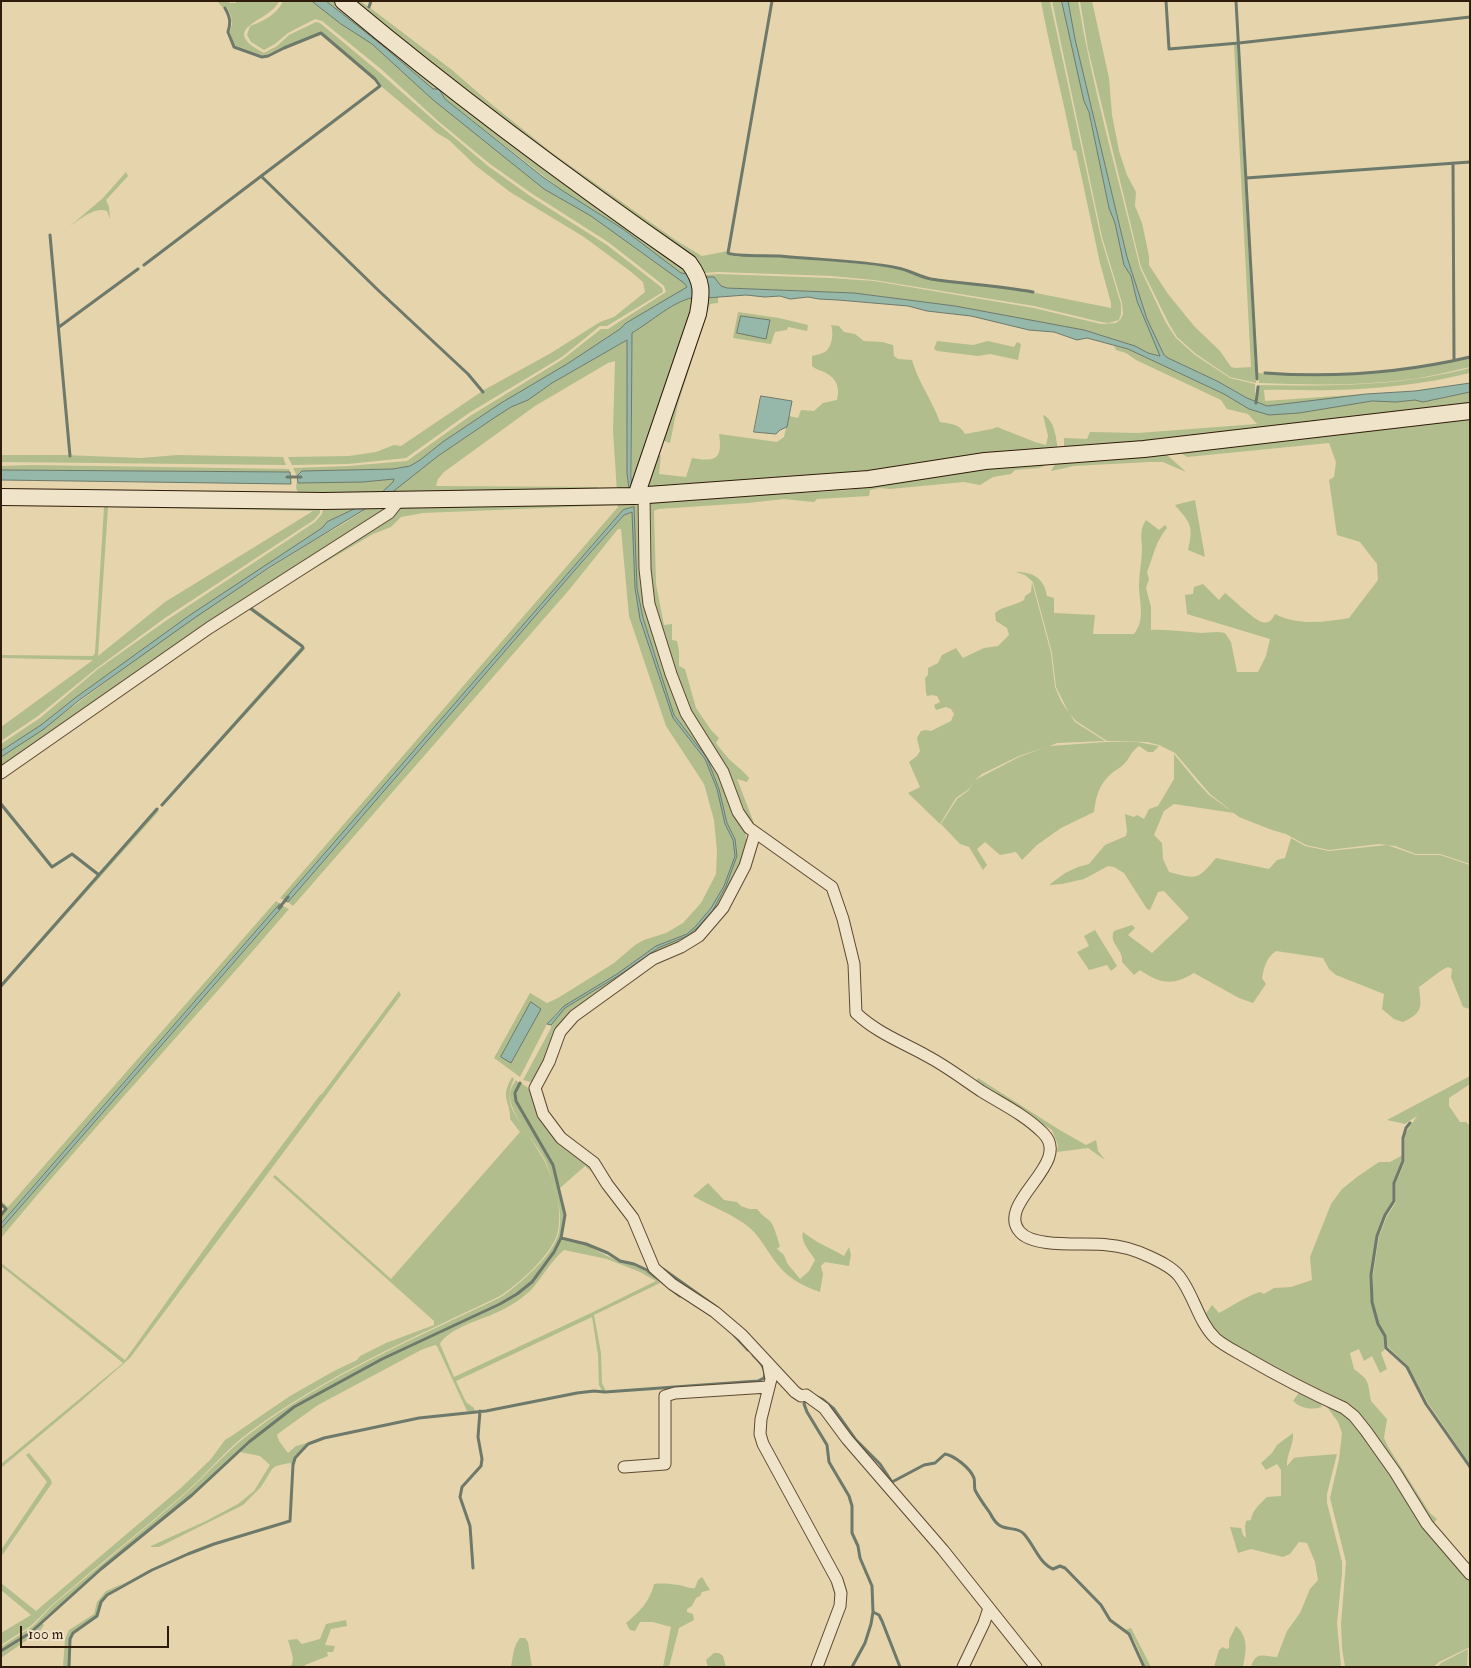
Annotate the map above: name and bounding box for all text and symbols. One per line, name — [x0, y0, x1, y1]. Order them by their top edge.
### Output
scale bar — [22, 1616, 171, 1648]
text: 100 m — [28, 1625, 63, 1644]

